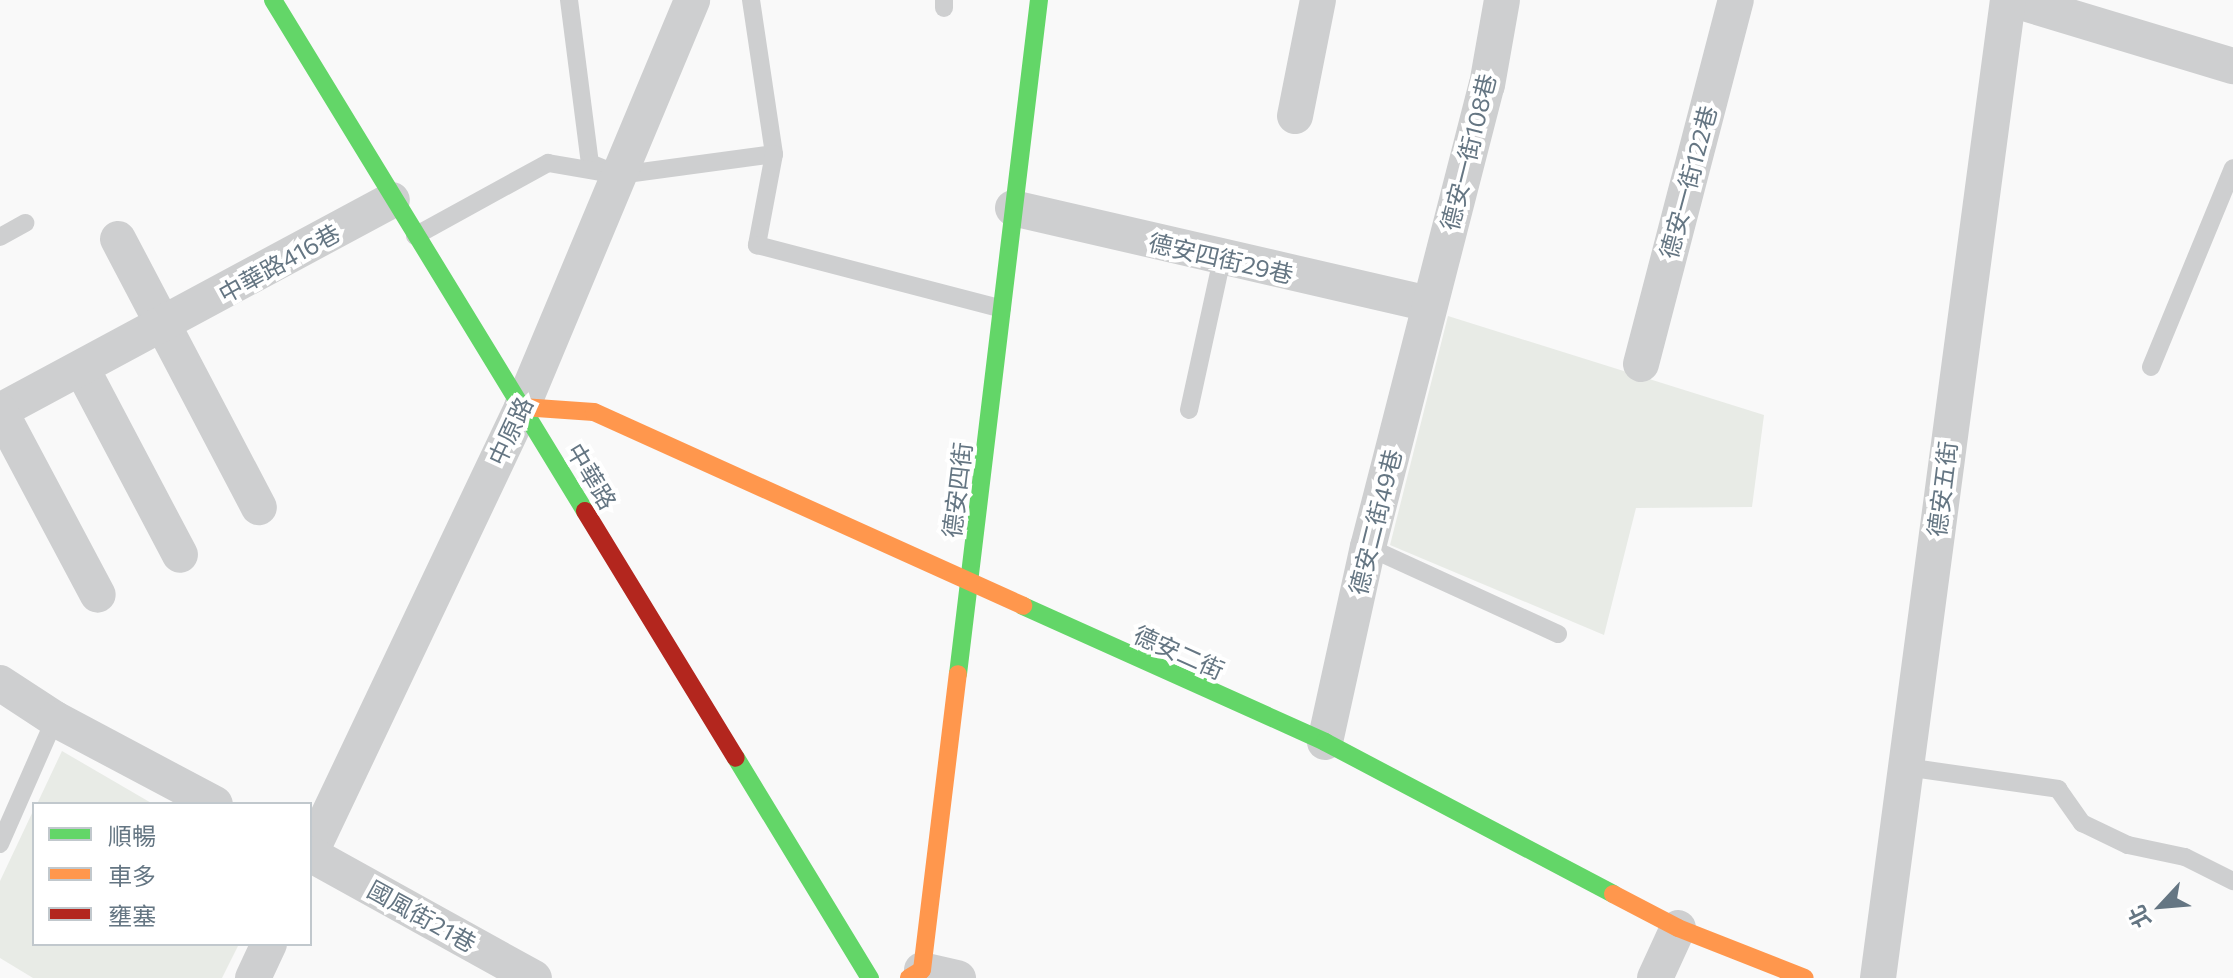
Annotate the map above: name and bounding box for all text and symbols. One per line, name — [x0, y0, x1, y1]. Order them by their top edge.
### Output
street label: 德安一街108巷 — [1435, 71, 1501, 233]
street label: 德安一街122巷 — [1654, 103, 1722, 261]
street label: 中華路416巷 — [213, 218, 345, 308]
street label: 德安四街29巷 — [1146, 227, 1296, 289]
street label: 中原路 — [482, 392, 538, 470]
street label: 中華路 — [561, 438, 623, 514]
street label: 德安五街 — [1922, 440, 1962, 538]
street label: 德安四街 — [937, 441, 977, 539]
street label: 德安二街49巷 — [1343, 446, 1407, 598]
street label: 德安二街 — [1129, 619, 1229, 685]
legend — [32, 802, 312, 946]
text: 順暢 — [108, 821, 156, 850]
text: 車多 — [108, 861, 156, 890]
north arrow — [2121, 866, 2201, 946]
street label: 國風街21巷 — [363, 874, 481, 958]
text: 壅塞 — [108, 901, 156, 930]
text: 北 — [2122, 901, 2156, 933]

